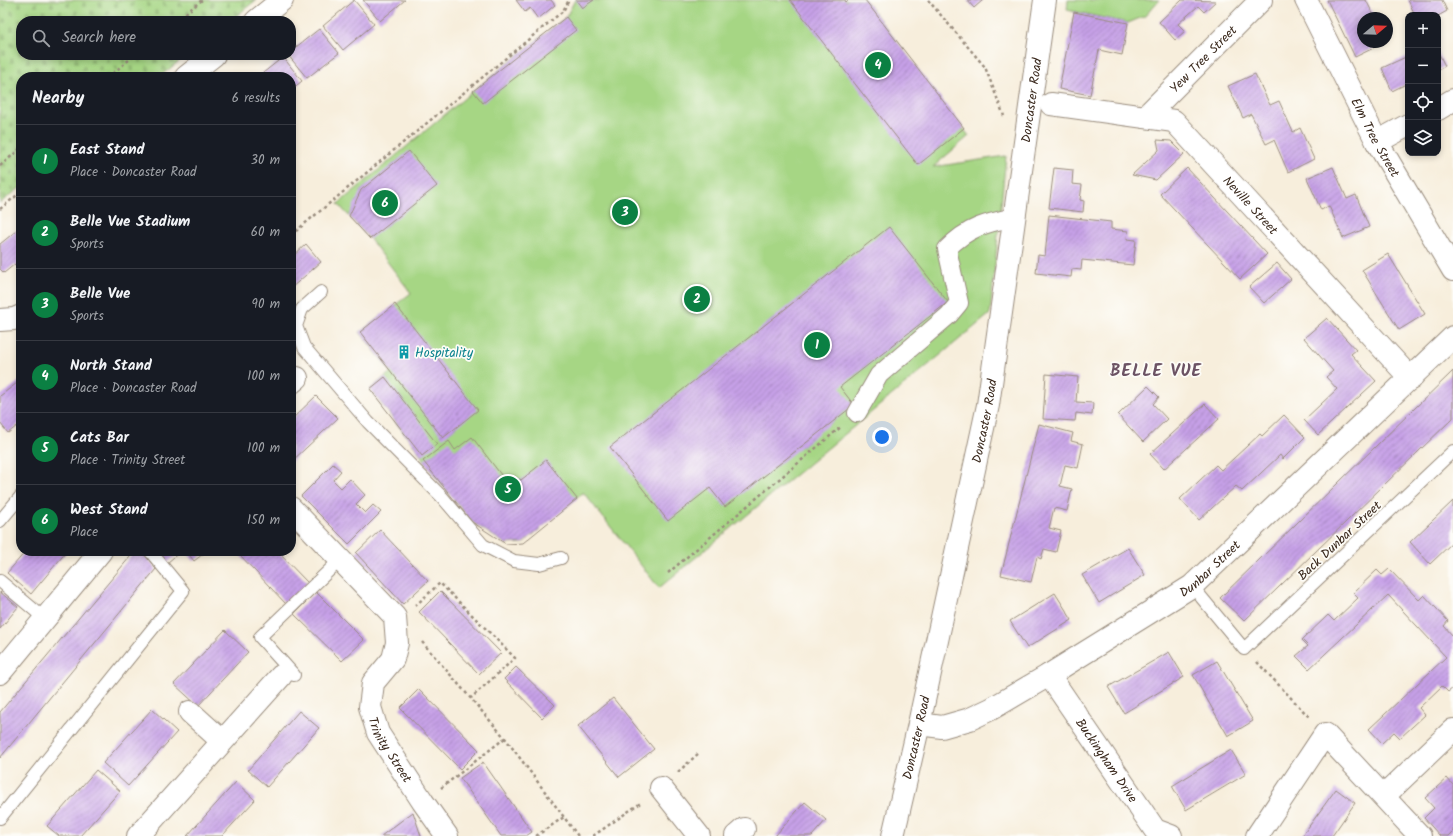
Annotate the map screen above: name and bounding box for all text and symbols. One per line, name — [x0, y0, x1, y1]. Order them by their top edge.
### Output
north arrow — [1357, 12, 1393, 48]
map controls — [1405, 12, 1441, 156]
button: + — [1405, 12, 1441, 48]
search box — [16, 16, 296, 60]
street label: Yew Tree Street — [1165, 20, 1243, 99]
text: Search here — [62, 26, 136, 50]
icon: search — [30, 27, 52, 49]
button: − — [1405, 48, 1441, 84]
pin: 4 — [865, 50, 891, 80]
street label: Doncaster Road — [1016, 56, 1049, 144]
button: locate — [1405, 84, 1441, 120]
text: Nearby — [32, 85, 84, 112]
text: 6 results — [232, 88, 280, 109]
street label: Elm Tree Street — [1345, 95, 1405, 183]
button: layers — [1405, 120, 1441, 156]
text: East Stand — [70, 138, 145, 162]
text: 1 — [43, 150, 47, 171]
text: 30 m — [251, 150, 280, 171]
text: Place · Doncaster Road — [70, 162, 197, 183]
street label: Neville Street — [1217, 172, 1283, 241]
pin: 6 — [372, 188, 398, 218]
pin: 3 — [612, 197, 638, 227]
text: Belle Vue Stadium — [70, 210, 190, 234]
text: 2 — [41, 222, 49, 243]
text: 60 m — [251, 222, 280, 243]
text: Sports — [70, 234, 104, 255]
text: Belle Vue — [70, 282, 130, 306]
pin: 2 — [684, 284, 710, 314]
text: 3 — [41, 294, 49, 315]
text: 90 m — [252, 294, 280, 315]
text: Sports — [70, 306, 104, 327]
pin: 1 — [804, 330, 830, 360]
place label: Hospitality — [415, 343, 474, 364]
building icon: Hospitality — [396, 344, 412, 360]
text: North Stand — [70, 354, 152, 378]
district label: BELLE VUE — [1110, 358, 1203, 385]
text: 4 — [41, 366, 49, 387]
text: 100 m — [247, 366, 280, 387]
street label: Doncaster Road — [967, 377, 1004, 465]
text: Place · Doncaster Road — [70, 378, 197, 399]
text: Cats Bar — [70, 426, 129, 450]
your location — [872, 427, 892, 447]
text: 5 — [42, 438, 48, 459]
text: 100 m — [247, 438, 280, 459]
text: Place · Trinity Street — [70, 450, 185, 471]
pin: 5 — [495, 474, 521, 504]
street label: Back Dunbar Street — [1293, 496, 1388, 586]
text: West Stand — [70, 498, 148, 522]
text: 6 — [41, 510, 49, 531]
text: 150 m — [247, 510, 280, 531]
text: Place — [70, 522, 98, 543]
street label: Dunbar Street — [1176, 535, 1247, 603]
street label: Doncaster Road — [897, 694, 937, 782]
street label: Trinity Street — [362, 714, 417, 788]
street label: Buckingham Drive — [1069, 714, 1142, 808]

